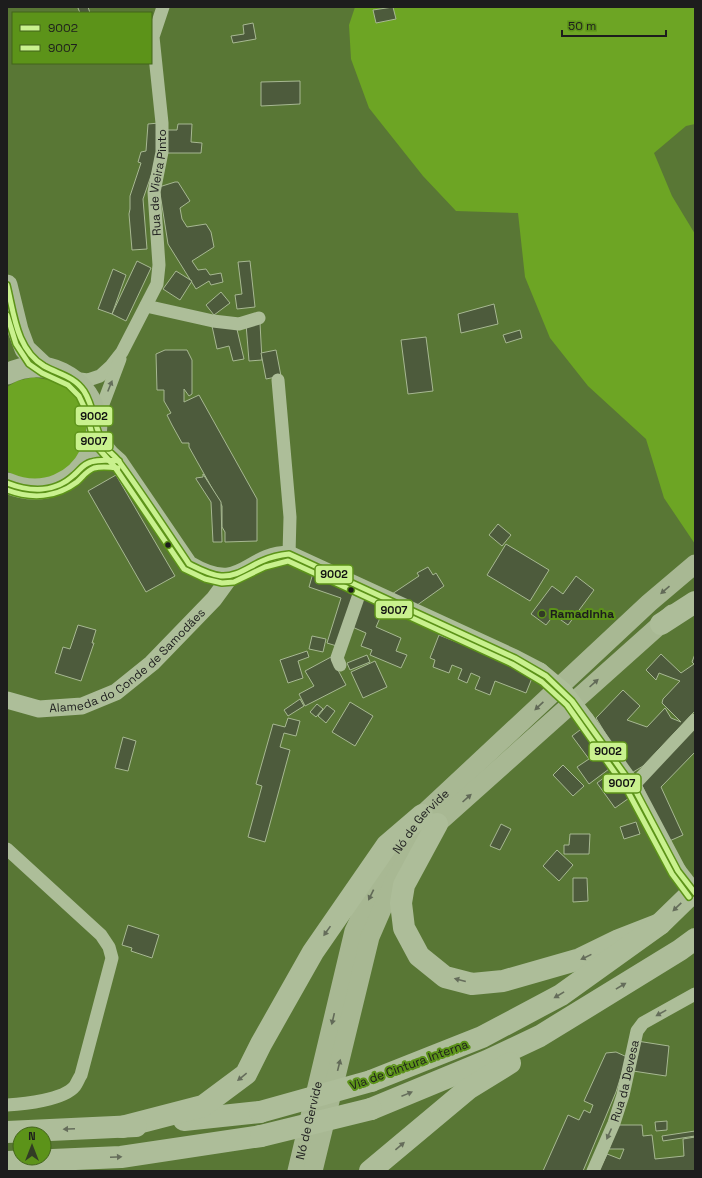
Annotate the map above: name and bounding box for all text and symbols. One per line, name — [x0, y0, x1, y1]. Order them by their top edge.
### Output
legend — [12, 12, 152, 64]
scale bar — [562, 12, 666, 38]
text: 50 m — [568, 18, 596, 34]
text: 9002 — [48, 20, 78, 36]
text: 9007 — [48, 40, 78, 56]
street label: Rua de Vieira Pinto — [146, 129, 170, 236]
one-way arrow — [108, 380, 114, 392]
line badge: 9002 — [75, 406, 113, 426]
text: 9002 — [80, 409, 108, 423]
line badge: 9007 — [75, 432, 113, 451]
text: 9007 — [81, 434, 107, 448]
unlabelled marker — [163, 540, 173, 550]
line badge: 9002 — [315, 565, 353, 584]
text: 9002 — [320, 567, 348, 581]
unlabelled marker — [346, 585, 356, 595]
one-way arrow — [660, 585, 671, 594]
line badge: 9007 — [375, 600, 413, 619]
text: 9007 — [381, 603, 407, 617]
street label: Alameda do Conde de Samodães — [49, 605, 209, 716]
place label: Ramadinha — [550, 606, 614, 622]
marker: Ramadinha — [537, 609, 547, 619]
one-way arrow — [589, 679, 600, 688]
one-way arrow — [534, 701, 544, 711]
line badge: 9002 — [589, 742, 627, 761]
text: 9002 — [594, 744, 622, 758]
line badge: 9007 — [603, 774, 641, 793]
text: 9007 — [609, 776, 635, 790]
street label: Nó de Gervide — [389, 786, 453, 857]
one-way arrow — [461, 794, 472, 803]
one-way arrow — [368, 889, 374, 901]
one-way arrow — [672, 903, 682, 912]
one-way arrow — [323, 926, 331, 936]
one-way arrow — [580, 953, 591, 960]
one-way arrow — [454, 977, 466, 983]
one-way arrow — [615, 983, 627, 990]
one-way arrow — [554, 991, 564, 999]
one-way arrow — [655, 1010, 667, 1016]
one-way arrow — [330, 1013, 336, 1025]
street label: Via de Cintura Interna — [348, 1036, 470, 1094]
street label: Rua da Devesa — [607, 1038, 643, 1124]
one-way arrow — [336, 1059, 342, 1071]
one-way arrow — [236, 1072, 247, 1081]
street label: Nó de Gervide — [292, 1080, 326, 1161]
one-way arrow — [401, 1090, 413, 1096]
north arrow — [12, 1126, 52, 1166]
one-way arrow — [62, 1126, 75, 1132]
one-way arrow — [606, 1128, 612, 1139]
text: N — [28, 1129, 36, 1143]
one-way arrow — [395, 1141, 406, 1150]
one-way arrow — [110, 1154, 122, 1161]

